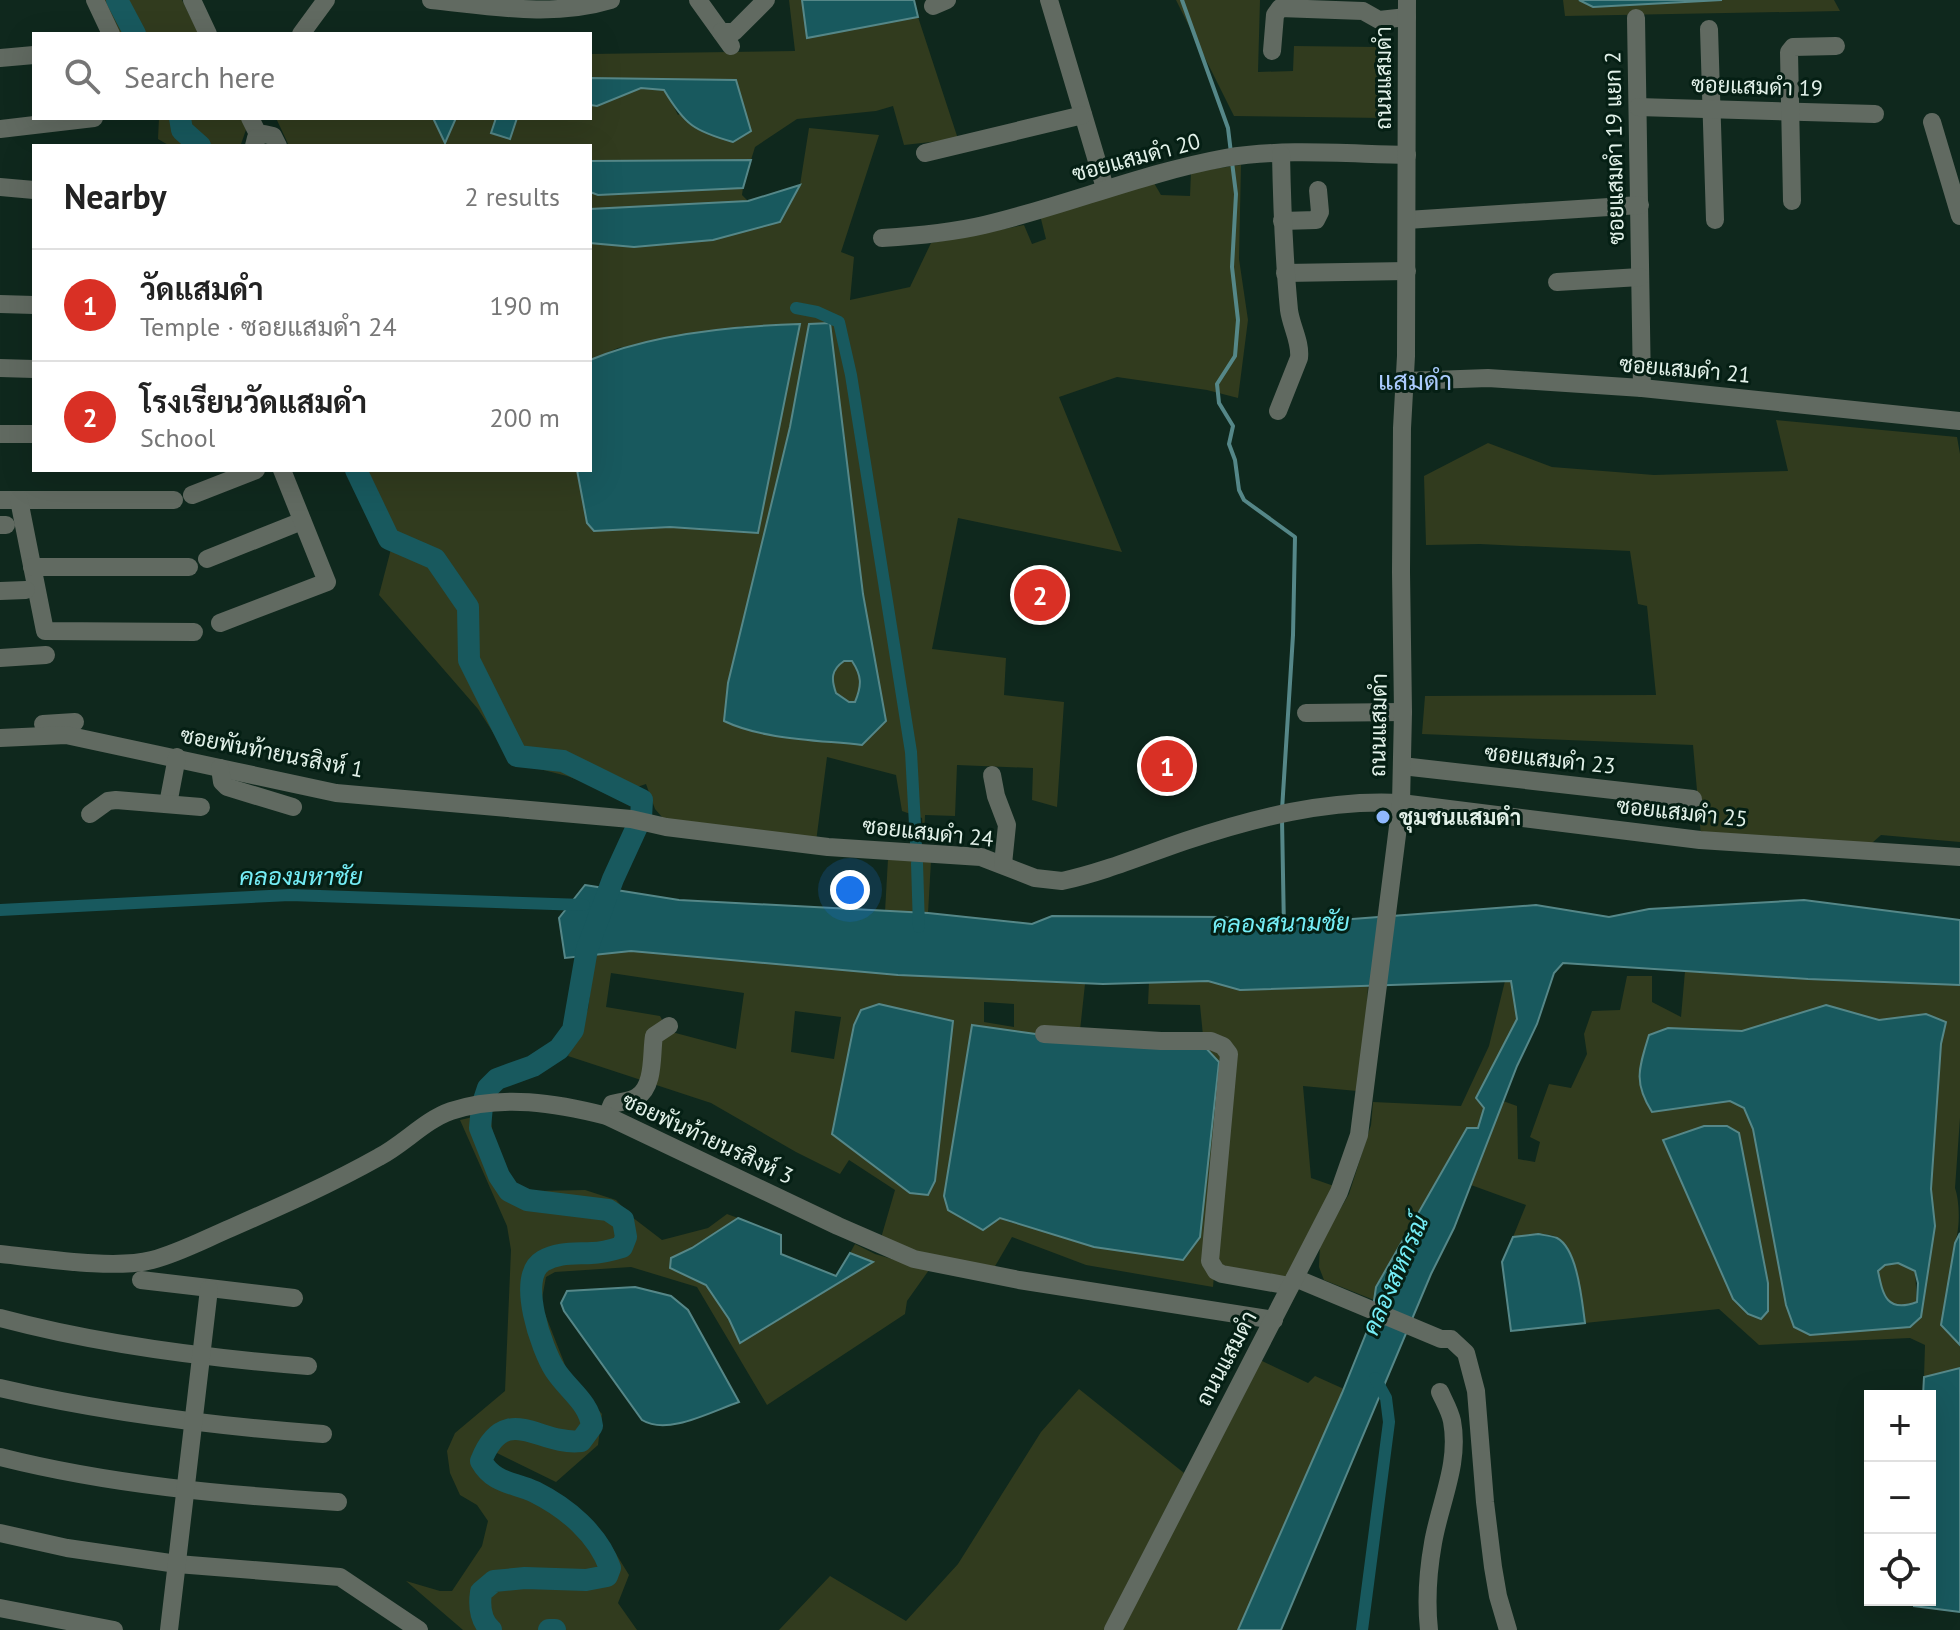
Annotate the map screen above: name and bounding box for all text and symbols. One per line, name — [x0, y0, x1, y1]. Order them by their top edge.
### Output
street label: ถนนแสมดำ — [1369, 26, 1397, 130]
search box — [32, 32, 592, 120]
street label: ซอยแสมดำ 19 แยก 2 — [1598, 51, 1630, 245]
icon: search — [60, 54, 104, 98]
text: Search here — [124, 57, 275, 96]
street label: ซอยแสมดำ 19 — [1691, 70, 1823, 102]
street label: ซอยแสมดำ 20 — [1069, 126, 1203, 188]
text: Nearby — [64, 174, 166, 218]
text: 2 results — [465, 180, 560, 213]
text: วัดแสมดำ — [140, 269, 264, 308]
text: 1 — [83, 289, 97, 322]
text: 190 m — [489, 289, 560, 322]
text: Temple · ซอยแสมดำ 24 — [140, 310, 397, 343]
street label: ซอยแสมดำ 21 — [1618, 349, 1752, 389]
district label: แสมดำ — [1378, 364, 1452, 397]
text: โรงเรียนวัดแสมดำ — [140, 382, 367, 421]
text: 2 — [83, 401, 97, 434]
text: 200 m — [489, 401, 560, 434]
text: School — [140, 421, 215, 454]
pin: 2 — [1014, 565, 1066, 625]
street label: ถนนแสมดำ — [1363, 673, 1393, 777]
street label: ซอยพันท้ายนรสิงห์ 1 — [178, 721, 366, 783]
pin: 1 — [1141, 736, 1193, 796]
street label: ซอยแสมดำ 23 — [1483, 738, 1617, 780]
street label: ซอยแสมดำ 25 — [1615, 791, 1749, 833]
place label: ชุมชนแสมดำ — [1399, 803, 1521, 833]
marker: ชุมชนแสมดำ — [1374, 808, 1392, 826]
street label: ซอยแสมดำ 24 — [861, 811, 995, 853]
water label: คลองมหาชัย — [239, 861, 363, 892]
your location — [830, 870, 870, 910]
water label: คลองสนามชัย — [1212, 906, 1350, 940]
street label: ซอยพันท้ายนรสิงห์ 3 — [618, 1086, 798, 1190]
water label: คลองสหกรณ์ — [1355, 1207, 1436, 1340]
street label: ถนนแสมดำ — [1189, 1306, 1263, 1410]
map controls — [1864, 1390, 1936, 1606]
button: + — [1864, 1390, 1936, 1462]
button: − — [1864, 1462, 1936, 1534]
button: locate — [1864, 1534, 1936, 1606]

